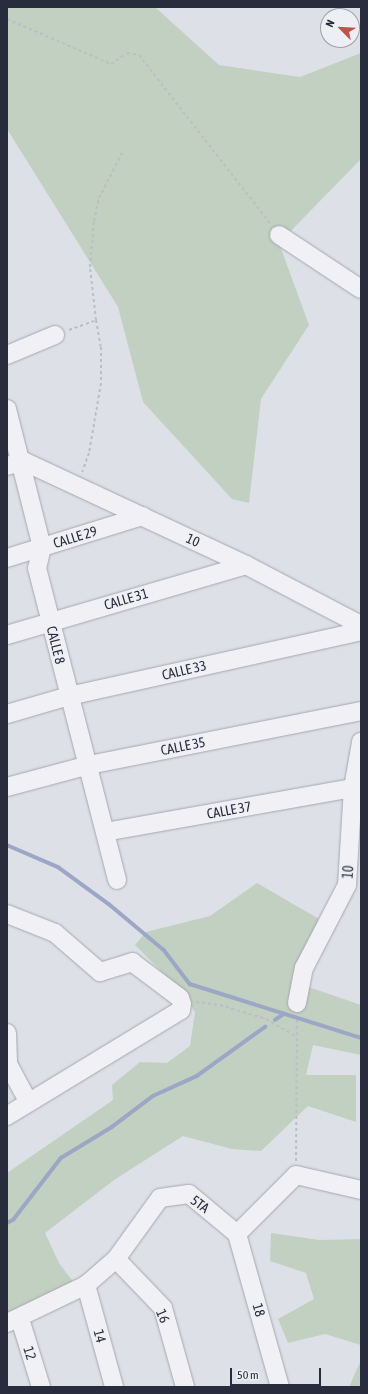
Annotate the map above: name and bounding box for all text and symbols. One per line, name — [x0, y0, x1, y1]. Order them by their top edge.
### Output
north arrow — [320, 8, 360, 48]
text: N — [323, 18, 337, 29]
street label: CALLE 29 — [51, 522, 99, 552]
street label: 10 — [183, 530, 203, 550]
street label: CALLE 31 — [102, 585, 150, 613]
street label: CALLE 8 — [43, 624, 69, 666]
street label: CALLE 33 — [160, 657, 208, 683]
street label: CALLE 35 — [159, 733, 207, 759]
street label: CALLE 37 — [205, 798, 253, 822]
street label: 10 — [339, 865, 357, 879]
street label: 5TA — [187, 1192, 213, 1216]
street label: 18 — [249, 1301, 269, 1319]
street label: 16 — [153, 1307, 173, 1325]
street label: 14 — [90, 1327, 110, 1345]
street label: 12 — [20, 1344, 40, 1362]
scale bar — [232, 1360, 323, 1386]
text: 50 m — [237, 1368, 259, 1382]

